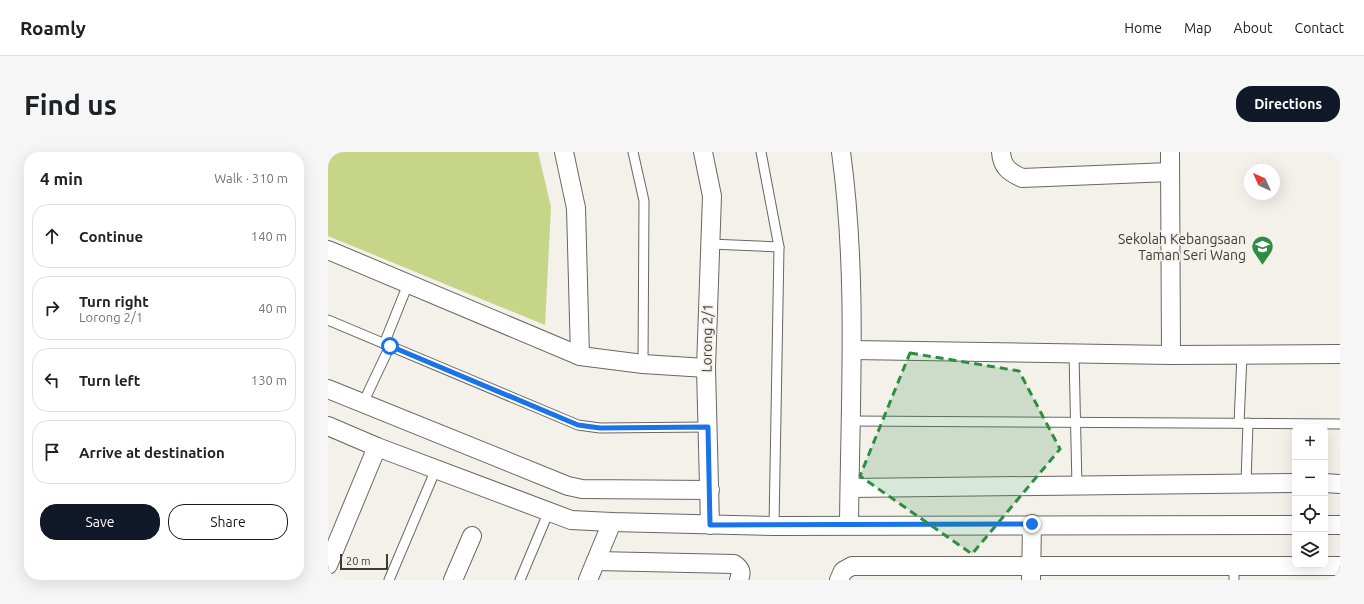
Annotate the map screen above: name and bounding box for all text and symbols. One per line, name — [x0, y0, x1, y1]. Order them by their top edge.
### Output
text: Roamly — [20, 17, 86, 39]
text: Home — [1124, 20, 1162, 36]
text: Map — [1184, 20, 1212, 36]
text: About — [1234, 20, 1273, 36]
text: Contact — [1295, 20, 1344, 36]
button: Directions — [1236, 86, 1340, 122]
text: Find us — [24, 89, 117, 120]
north arrow — [1244, 164, 1280, 200]
text: 4 min — [40, 169, 83, 188]
text: Walk · 310 m — [214, 171, 288, 185]
icon: ahead — [41, 225, 63, 247]
text: Continue — [79, 228, 143, 245]
text: 140 m — [251, 229, 287, 243]
place label: Sekolah Kebangsaan Taman Seri Wang — [1118, 231, 1246, 263]
school or university icon: Sekolah Kebangsaan Taman Seri Wang — [1249, 234, 1275, 267]
text: Turn right — [79, 293, 149, 310]
icon: right — [41, 297, 63, 319]
text: 40 m — [258, 301, 287, 315]
street label: Lorong 2/1 — [698, 303, 716, 373]
text: Lorong 2/1 — [79, 310, 143, 324]
route start — [381, 337, 399, 355]
icon: left — [41, 369, 63, 391]
text: Turn left — [79, 372, 140, 389]
text: 130 m — [251, 373, 287, 387]
map controls — [1292, 424, 1328, 568]
button: + — [1292, 424, 1328, 460]
icon: arrive — [41, 441, 63, 463]
text: Arrive at destination — [79, 444, 225, 461]
button: − — [1292, 460, 1328, 496]
button: locate — [1292, 496, 1328, 532]
button: Save — [40, 504, 160, 540]
button: Share — [168, 504, 288, 540]
route end — [1023, 515, 1041, 533]
button: layers — [1292, 532, 1328, 568]
scale bar — [340, 552, 388, 571]
text: 20 m — [346, 555, 370, 567]

